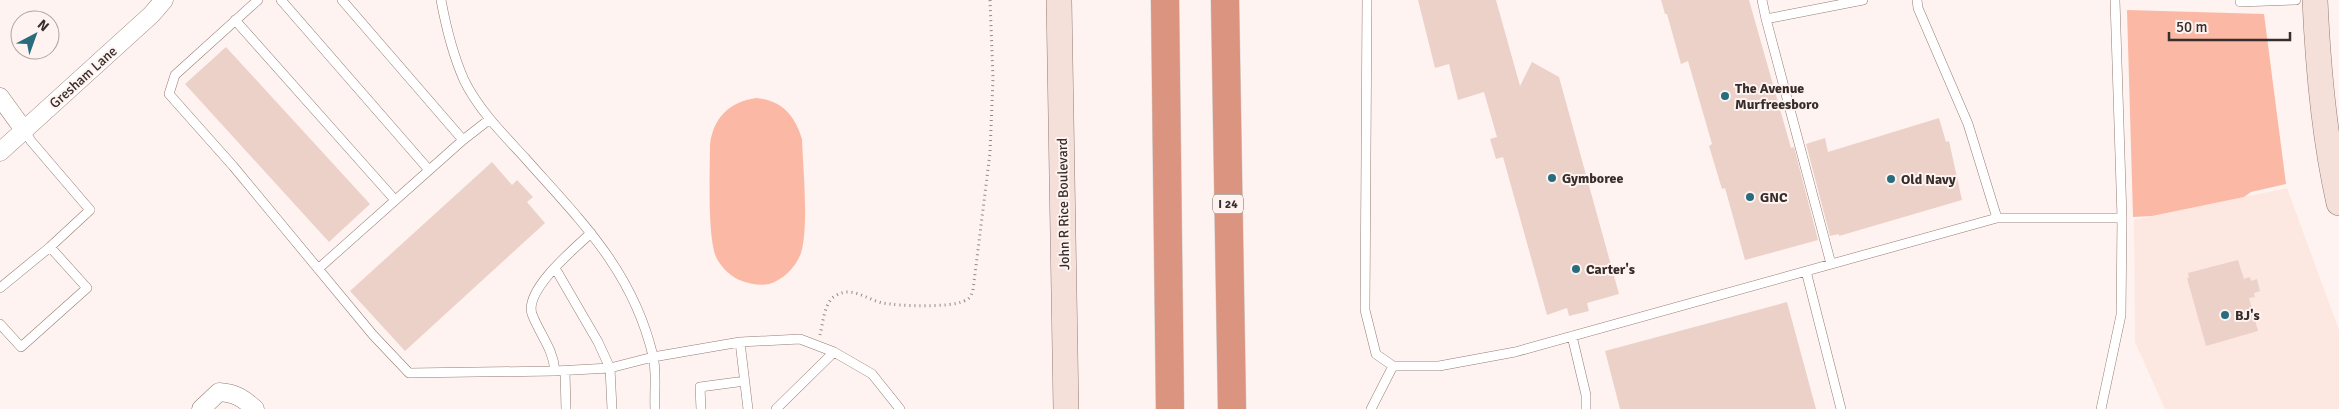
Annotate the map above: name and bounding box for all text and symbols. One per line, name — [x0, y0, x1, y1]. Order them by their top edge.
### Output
north arrow — [10, 10, 60, 60]
scale bar — [2169, 10, 2290, 42]
text: N — [34, 16, 52, 35]
text: 50 m — [2176, 18, 2207, 36]
street label: Gresham Lane — [46, 43, 121, 112]
place label: The Avenue Murfreesboro — [1735, 80, 1819, 113]
marker: The Avenue Murfreesboro — [1719, 90, 1731, 102]
street label: John R Rice Boulevard — [1054, 138, 1073, 270]
place label: Gymboree — [1562, 170, 1623, 187]
place label: Old Navy — [1901, 171, 1956, 188]
marker: Gymboree — [1546, 172, 1558, 184]
marker: Old Navy — [1885, 173, 1897, 185]
place label: GNC — [1760, 189, 1788, 206]
marker: GNC — [1744, 191, 1756, 203]
road number: I 24 — [1213, 194, 1243, 213]
place label: Carter's — [1586, 261, 1635, 278]
marker: Carter's — [1570, 263, 1582, 275]
place label: BJ's — [2235, 307, 2260, 324]
marker: BJ's — [2219, 309, 2231, 321]

